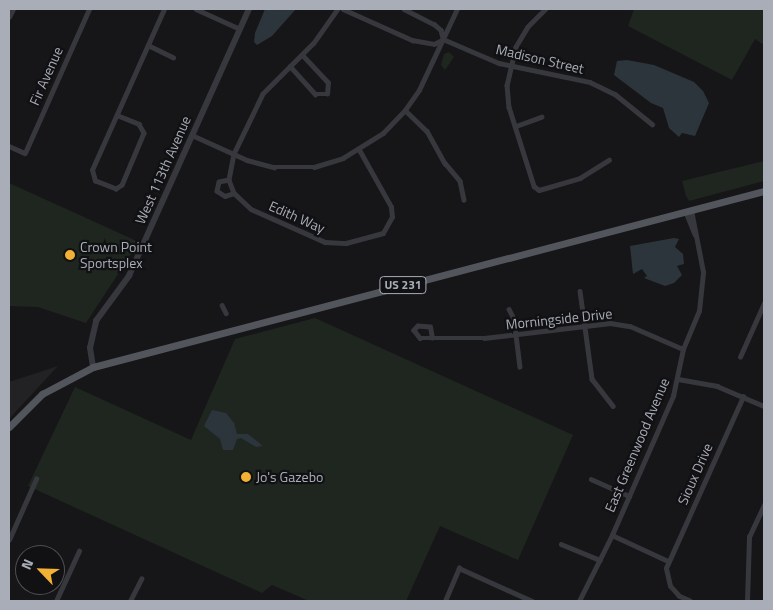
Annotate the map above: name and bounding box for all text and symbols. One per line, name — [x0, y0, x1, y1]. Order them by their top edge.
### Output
street label: Madison Street — [494, 41, 586, 77]
street label: Fir Avenue — [26, 44, 66, 108]
street label: West 113th Avenue — [132, 113, 194, 227]
street label: Edith Way — [266, 197, 328, 237]
place label: Crown Point Sportsplex — [80, 239, 152, 272]
marker: Crown Point Sportsplex — [64, 249, 76, 261]
road number: US 231 — [379, 276, 427, 294]
street label: Morningside Drive — [505, 305, 613, 333]
street label: East Greenwood Avenue — [601, 376, 673, 514]
street label: Sioux Drive — [674, 441, 716, 507]
place label: Jo's Gazebo — [256, 469, 323, 485]
marker: Jo's Gazebo — [240, 471, 252, 483]
north arrow — [15, 545, 65, 595]
text: N — [15, 555, 38, 573]

